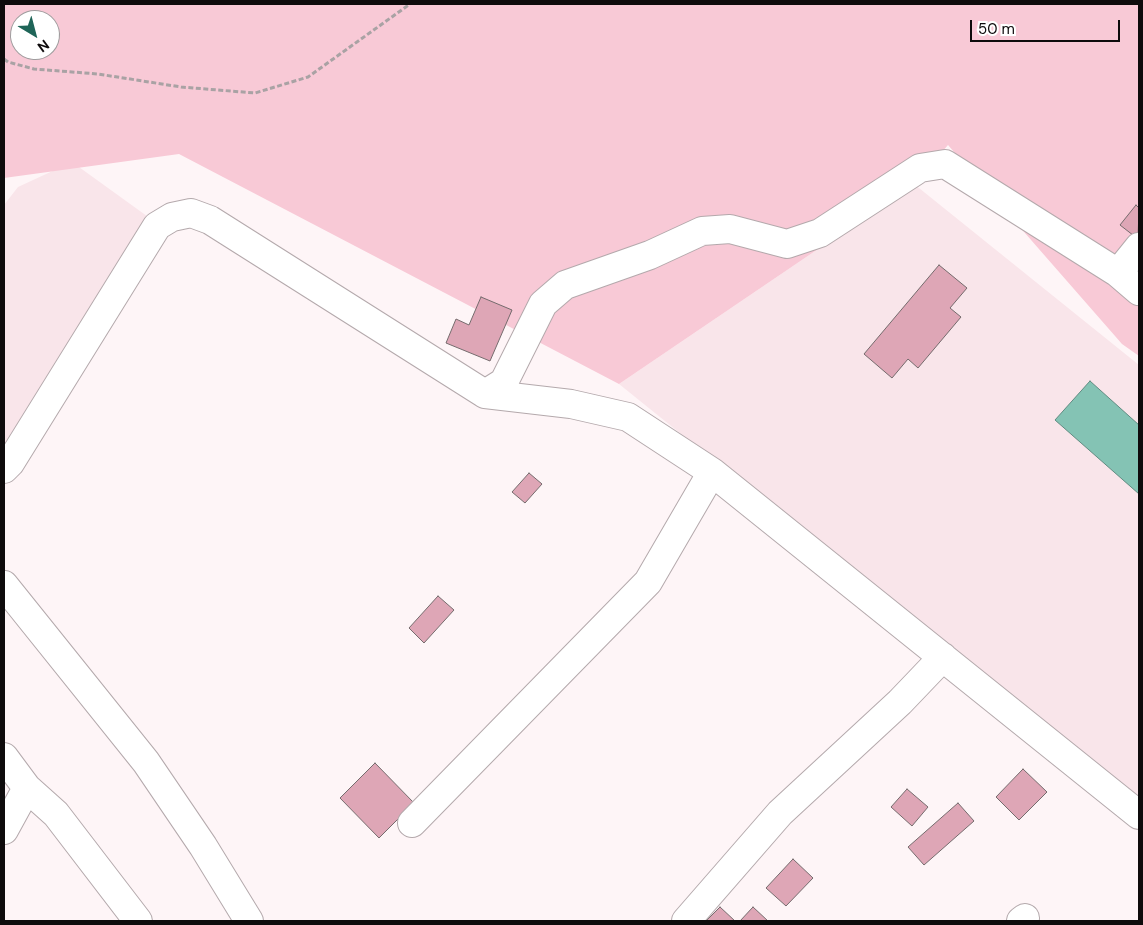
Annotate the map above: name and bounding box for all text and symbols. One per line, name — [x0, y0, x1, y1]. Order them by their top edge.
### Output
north arrow — [10, 10, 60, 60]
scale bar — [973, 10, 1123, 42]
text: 50 m — [978, 19, 1015, 39]
text: N — [34, 36, 53, 56]

